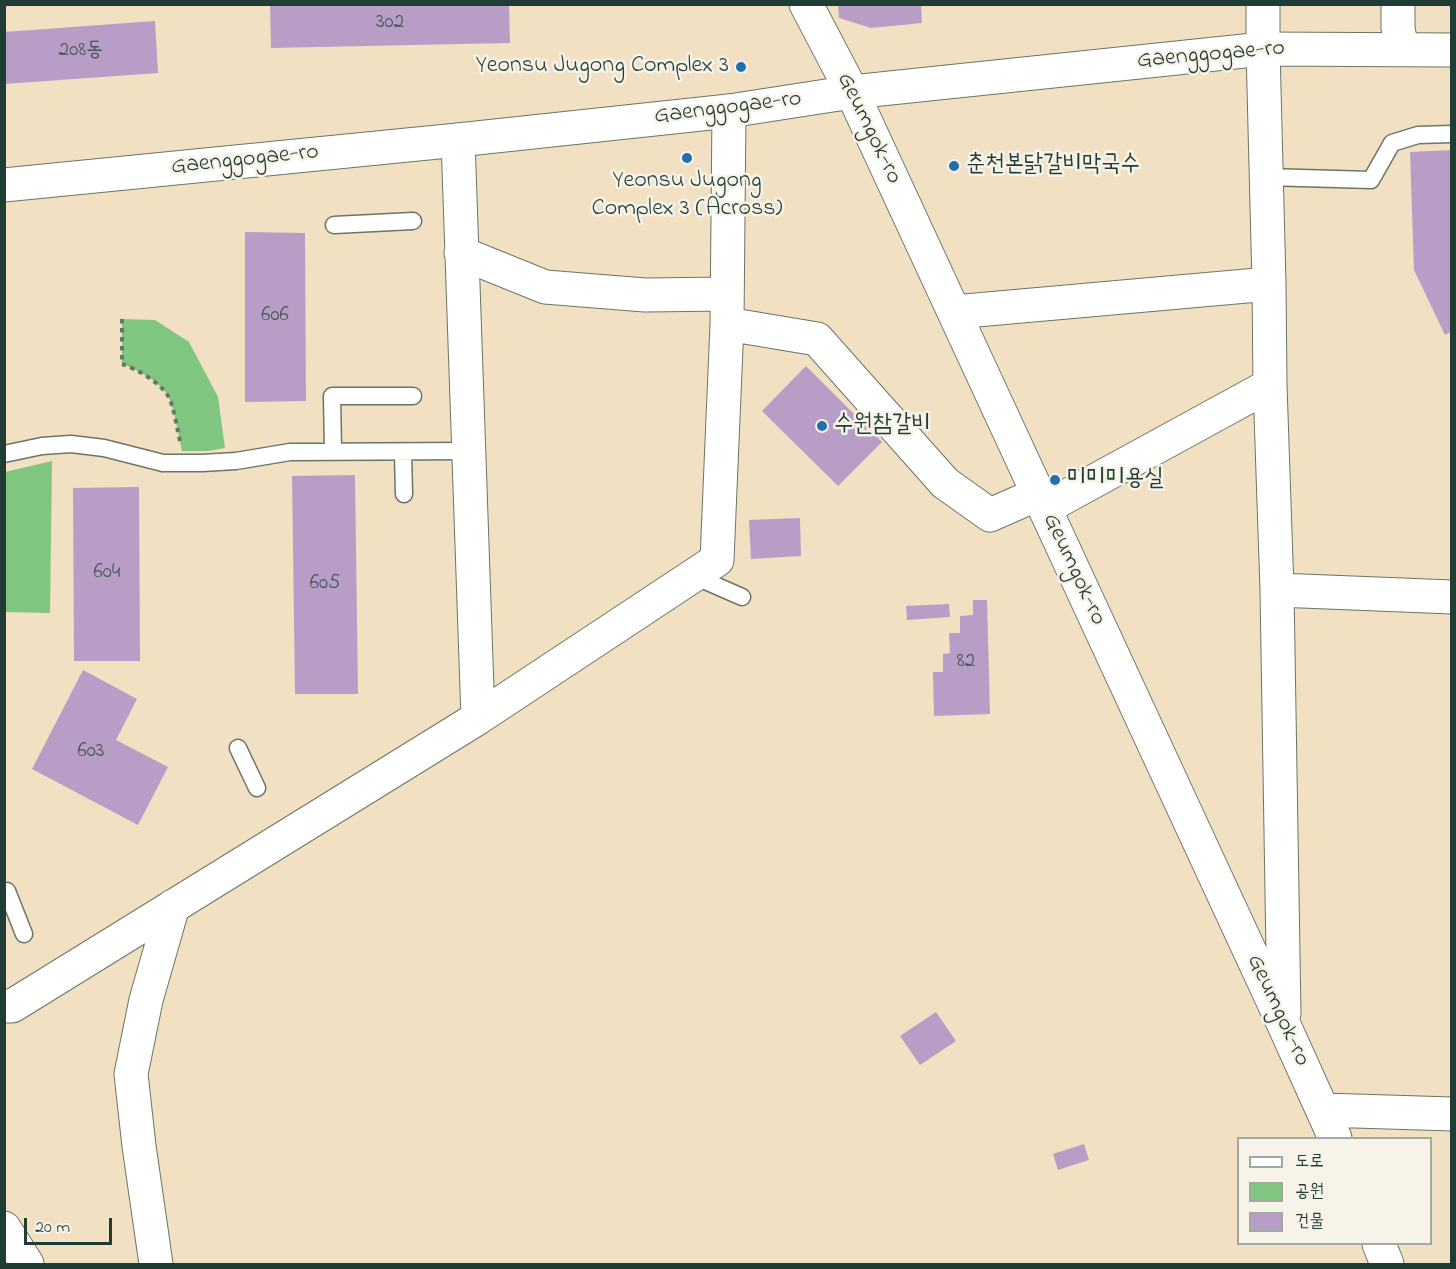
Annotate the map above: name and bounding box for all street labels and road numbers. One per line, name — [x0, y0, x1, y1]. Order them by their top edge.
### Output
street label: Gaenggogae-ro — [1136, 35, 1286, 77]
street label: Geumgok-ro — [829, 69, 907, 189]
street label: Gaenggogae-ro — [653, 86, 803, 132]
street label: Gaenggogae-ro — [170, 139, 320, 183]
street label: Geumgok-ro — [1035, 510, 1111, 630]
street label: Geumgok-ro — [1239, 951, 1315, 1071]

